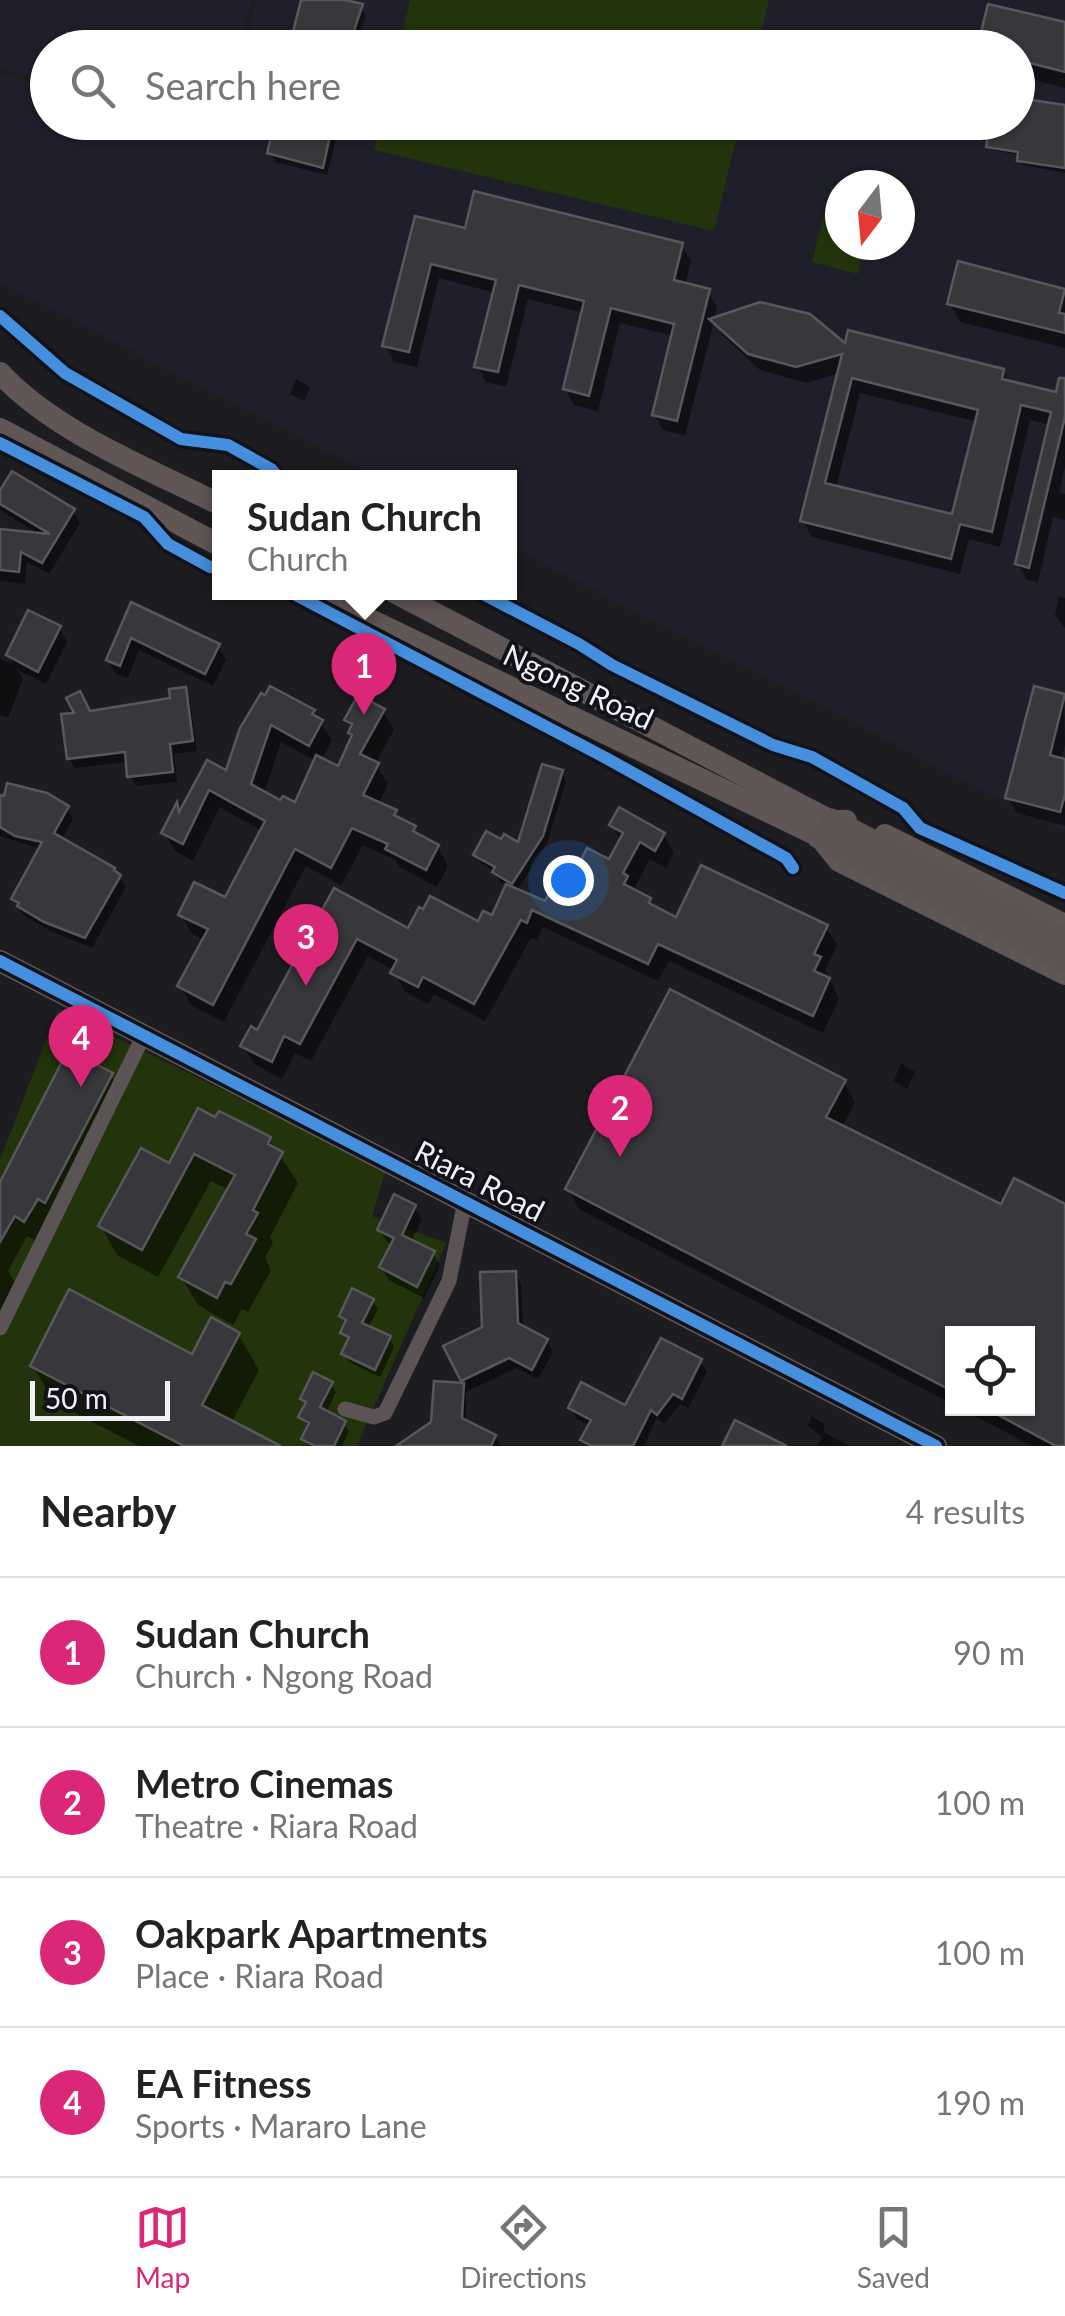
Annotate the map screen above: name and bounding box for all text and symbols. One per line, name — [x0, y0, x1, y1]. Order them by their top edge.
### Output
search box — [30, 30, 1035, 140]
icon: search — [65, 58, 120, 113]
text: Search here — [145, 62, 341, 108]
north arrow — [825, 170, 915, 260]
popup — [212, 470, 517, 600]
text: Sudan Church — [247, 493, 482, 539]
text: Church — [247, 539, 348, 578]
pin: 1 — [332, 632, 396, 715]
street label: Ngong Road — [498, 636, 660, 736]
your location — [543, 855, 594, 906]
pin: 3 — [274, 904, 338, 986]
pin: 4 — [48, 1004, 114, 1087]
pin: 2 — [588, 1074, 652, 1157]
street label: Riara Road — [409, 1132, 551, 1228]
map controls — [945, 1326, 1035, 1416]
button: locate — [945, 1326, 1035, 1416]
scale bar — [30, 1376, 170, 1420]
text: 50 m — [45, 1381, 108, 1415]
text: Nearby — [40, 1486, 177, 1536]
text: 4 results — [906, 1492, 1025, 1531]
text: Sudan Church — [135, 1610, 370, 1656]
text: 1 — [63, 1633, 82, 1672]
text: 90 m — [953, 1633, 1025, 1672]
text: Church · Ngong Road — [135, 1656, 433, 1695]
text: Metro Cinemas — [135, 1760, 394, 1806]
text: 2 — [63, 1783, 82, 1822]
text: 100 m — [935, 1783, 1025, 1822]
text: Theatre · Riara Road — [135, 1806, 418, 1845]
text: Oakpark Apartments — [135, 1910, 488, 1956]
text: 3 — [63, 1933, 82, 1972]
text: 100 m — [935, 1933, 1025, 1972]
text: Place · Riara Road — [135, 1956, 384, 1995]
text: EA Fitness — [135, 2060, 312, 2106]
text: 4 — [63, 2083, 82, 2122]
text: 190 m — [935, 2083, 1025, 2122]
text: Sports · Mararo Lane — [135, 2106, 427, 2145]
tab: Map — [135, 2200, 190, 2294]
tab: Directions — [460, 2200, 587, 2294]
tab: Saved — [857, 2200, 930, 2294]

